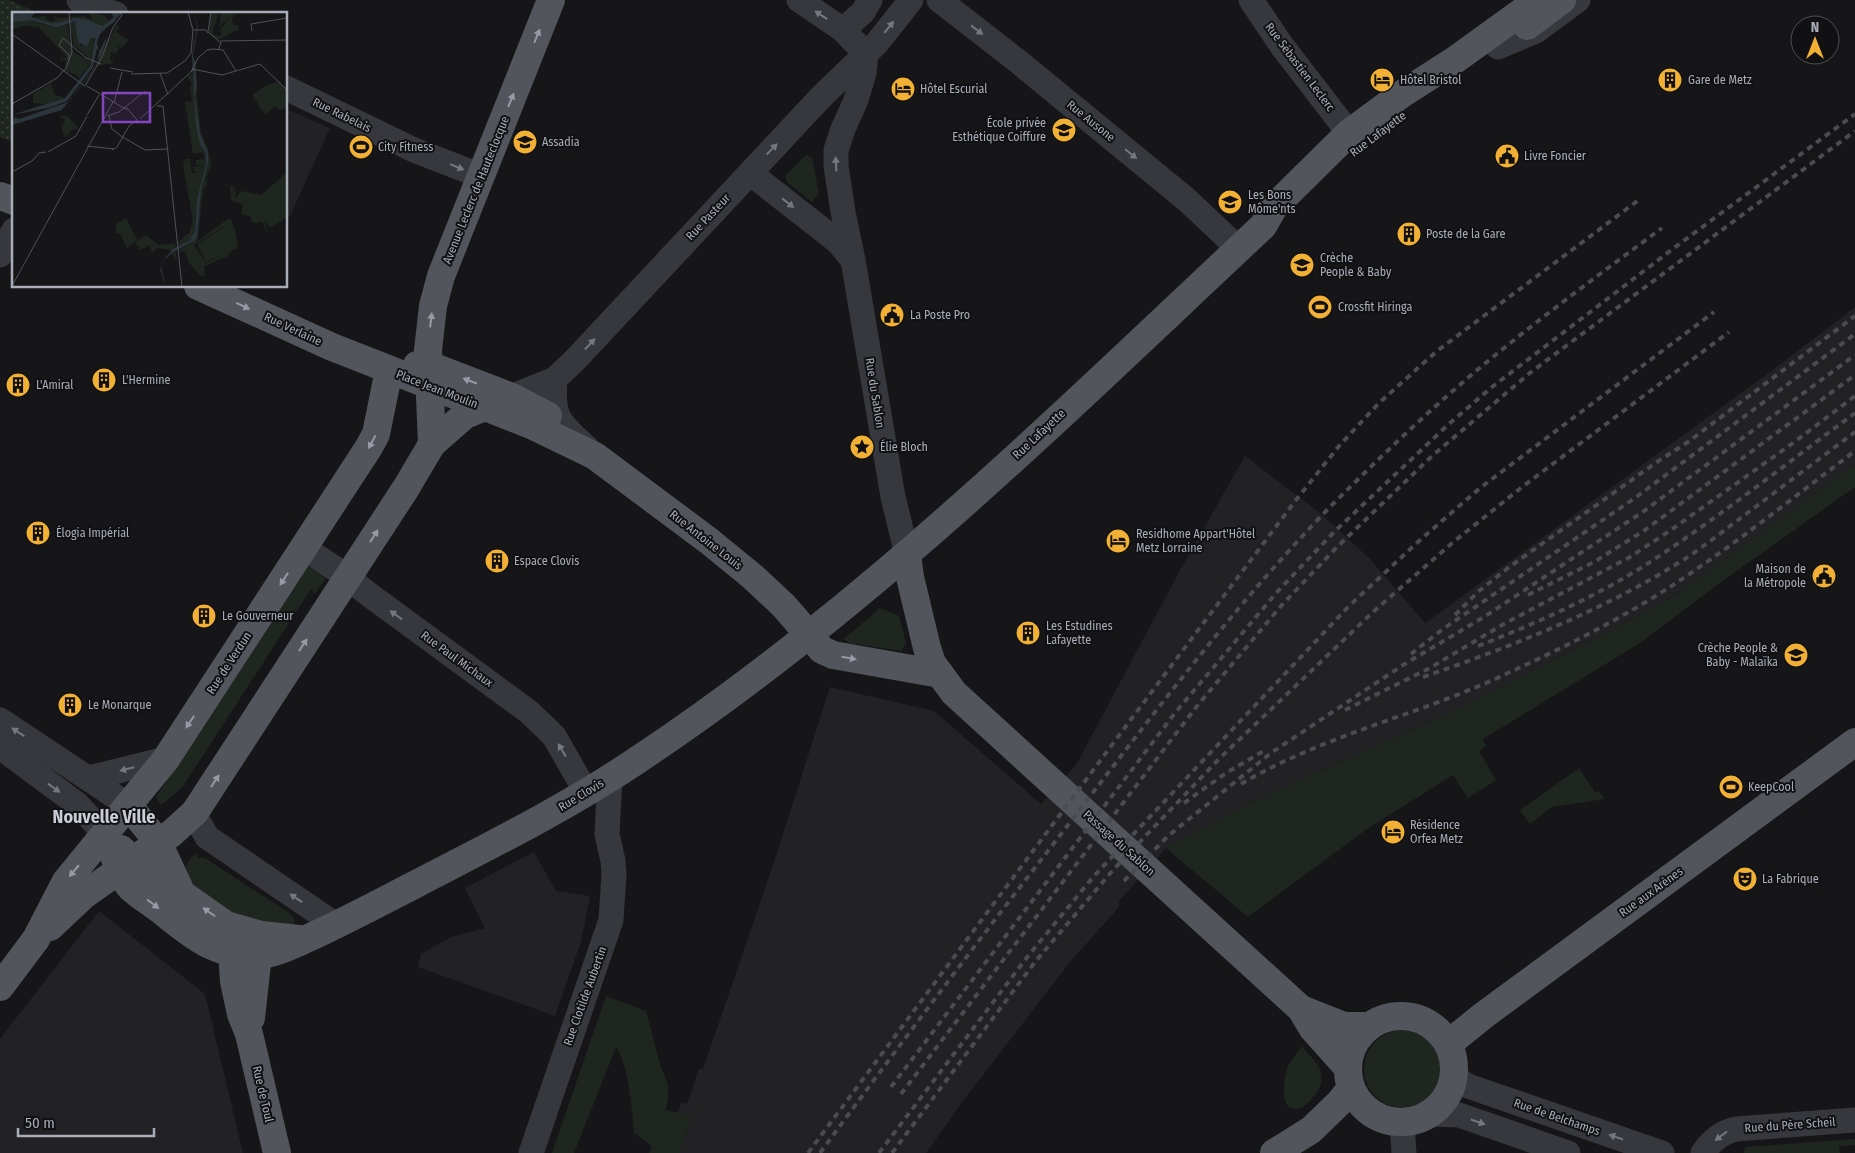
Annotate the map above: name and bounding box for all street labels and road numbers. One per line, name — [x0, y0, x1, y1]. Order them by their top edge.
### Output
street label: Rue Sébastien Leclerc — [1262, 20, 1338, 114]
street label: Rue Rabelais — [310, 95, 374, 135]
street label: Rue Ausone — [1064, 97, 1118, 145]
street label: Rue Lafayette — [1347, 108, 1409, 160]
street label: Avenue Leclerc de Hauteclocque — [440, 114, 512, 266]
street label: Rue Pasteur — [683, 190, 734, 243]
street label: Rue Verlaine — [262, 310, 324, 348]
street label: Rue du Sablon — [863, 357, 887, 429]
street label: Place Jean Moulin — [394, 367, 480, 411]
street label: Rue Lafayette — [1010, 406, 1068, 462]
street label: Rue Antoine Louis — [667, 507, 745, 573]
street label: Rue Paul Michaux — [418, 628, 496, 690]
street label: Rue de Verdun — [204, 629, 254, 697]
street label: Rue Clovis — [556, 776, 606, 814]
street label: Passage du Sablon — [1081, 807, 1157, 879]
street label: Rue aux Arènes — [1616, 864, 1686, 920]
street label: Rue Clotilde Aubertin — [561, 944, 609, 1048]
street label: Rue de Toul — [250, 1064, 276, 1124]
street label: Rue de Belchamps — [1512, 1096, 1602, 1138]
street label: Rue du Père Scheil — [1744, 1115, 1836, 1135]

